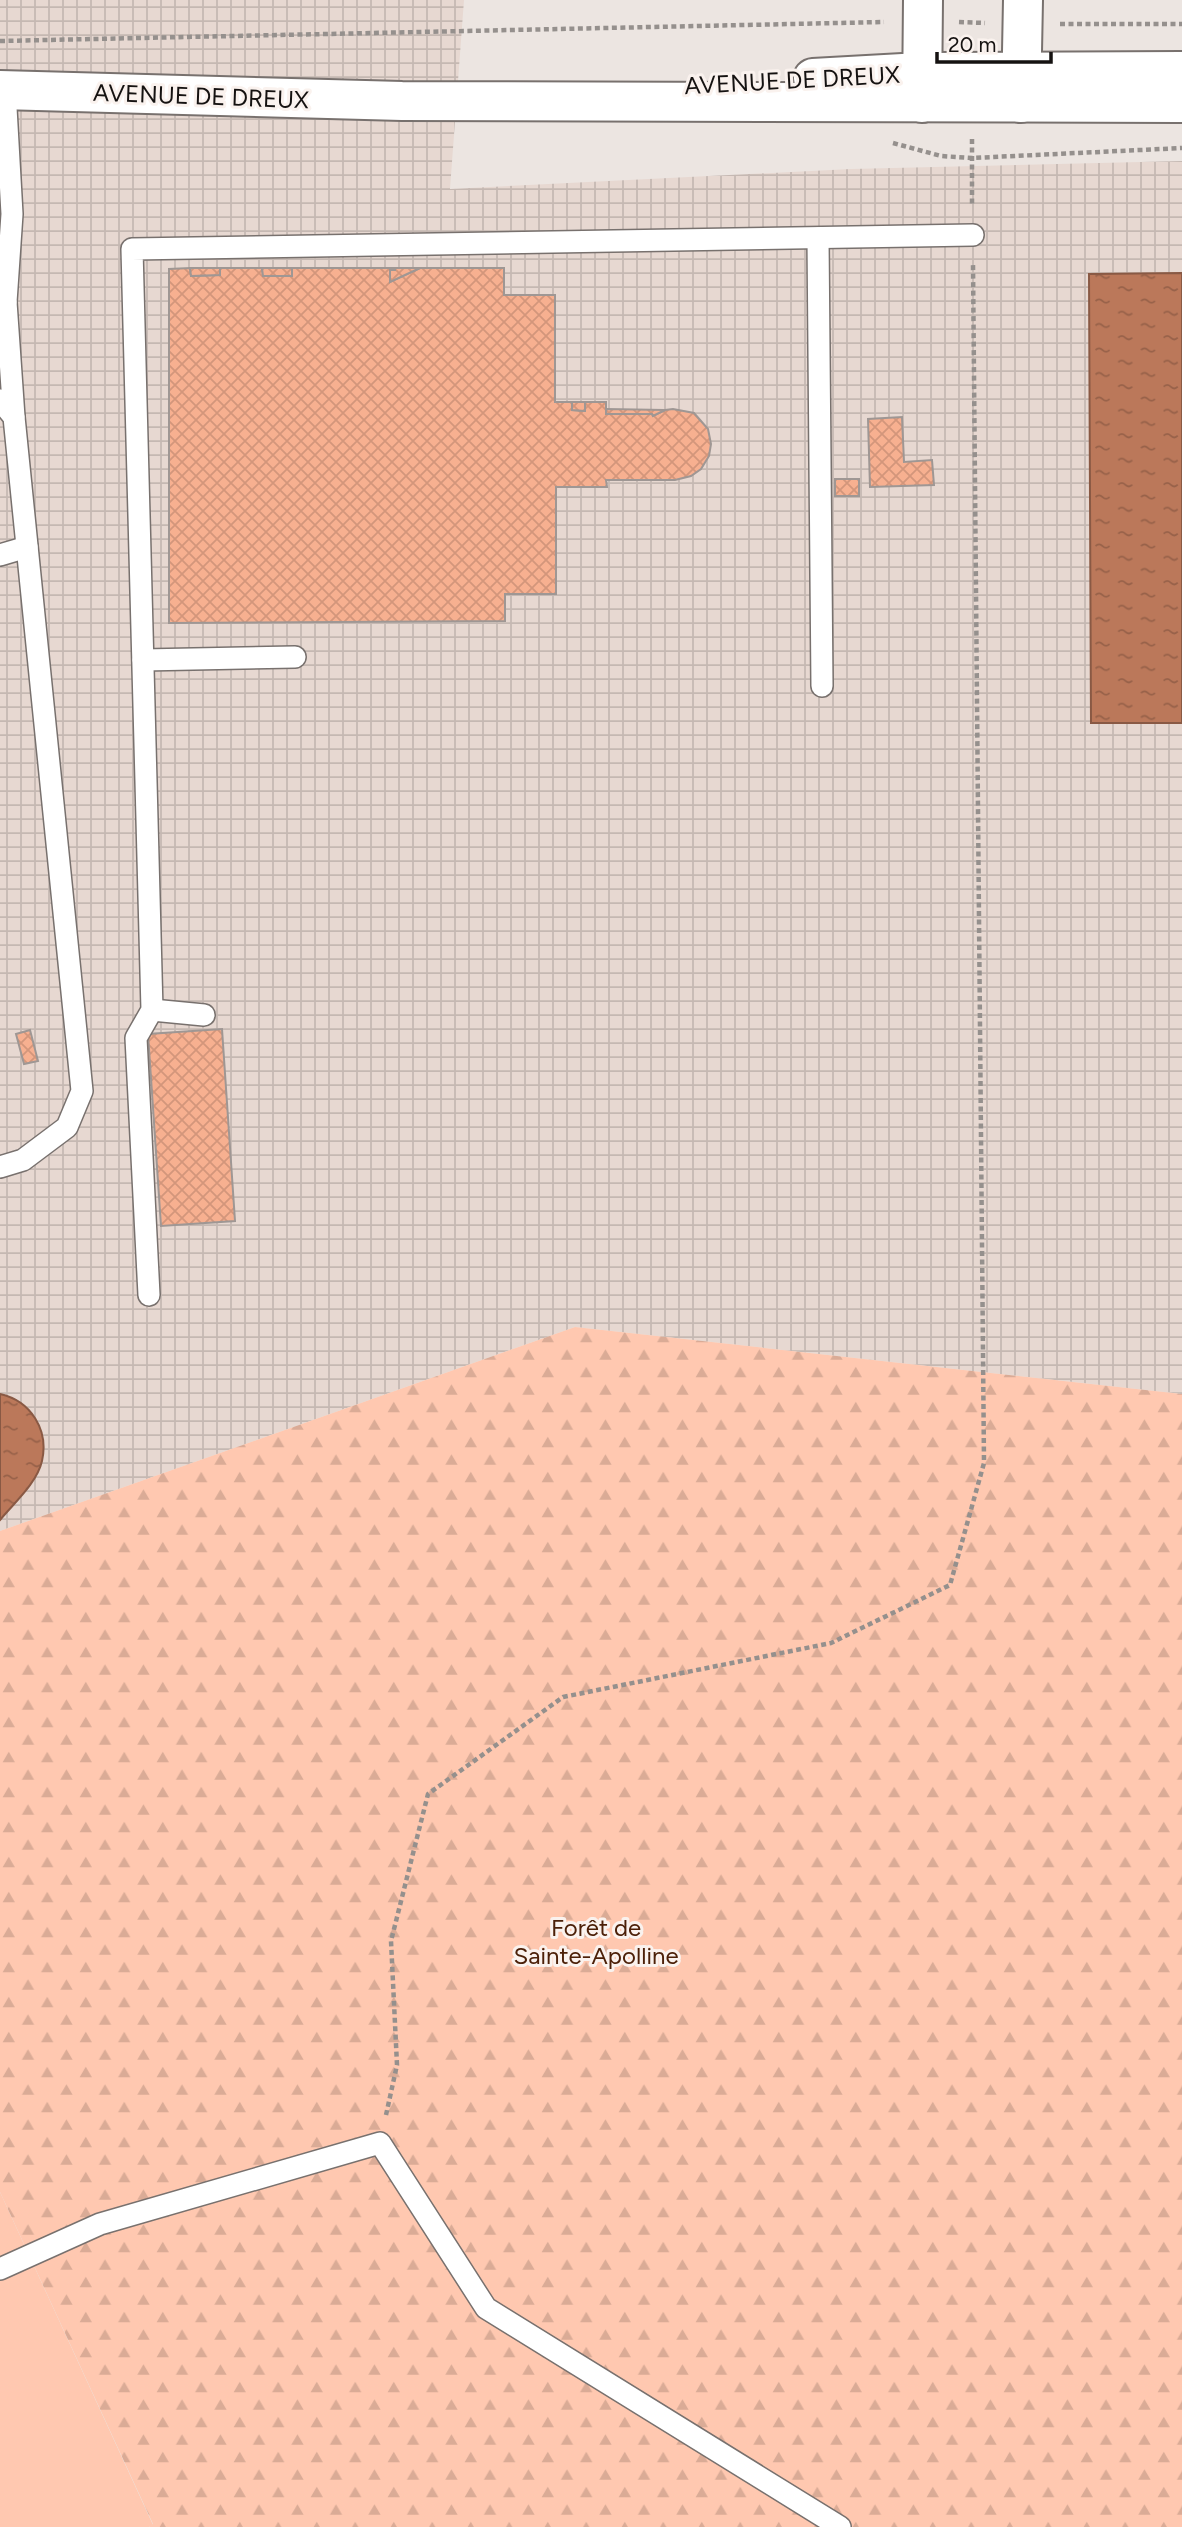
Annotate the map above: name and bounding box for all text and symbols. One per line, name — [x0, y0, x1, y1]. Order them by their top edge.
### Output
scale bar — [937, 21, 1051, 65]
text: 20 m — [948, 32, 996, 57]
street label: AVENUE DE DREUX — [683, 60, 901, 100]
street label: AVENUE DE DREUX — [93, 78, 310, 114]
park label: Forêt de Sainte-Apolline — [513, 1913, 679, 1970]

